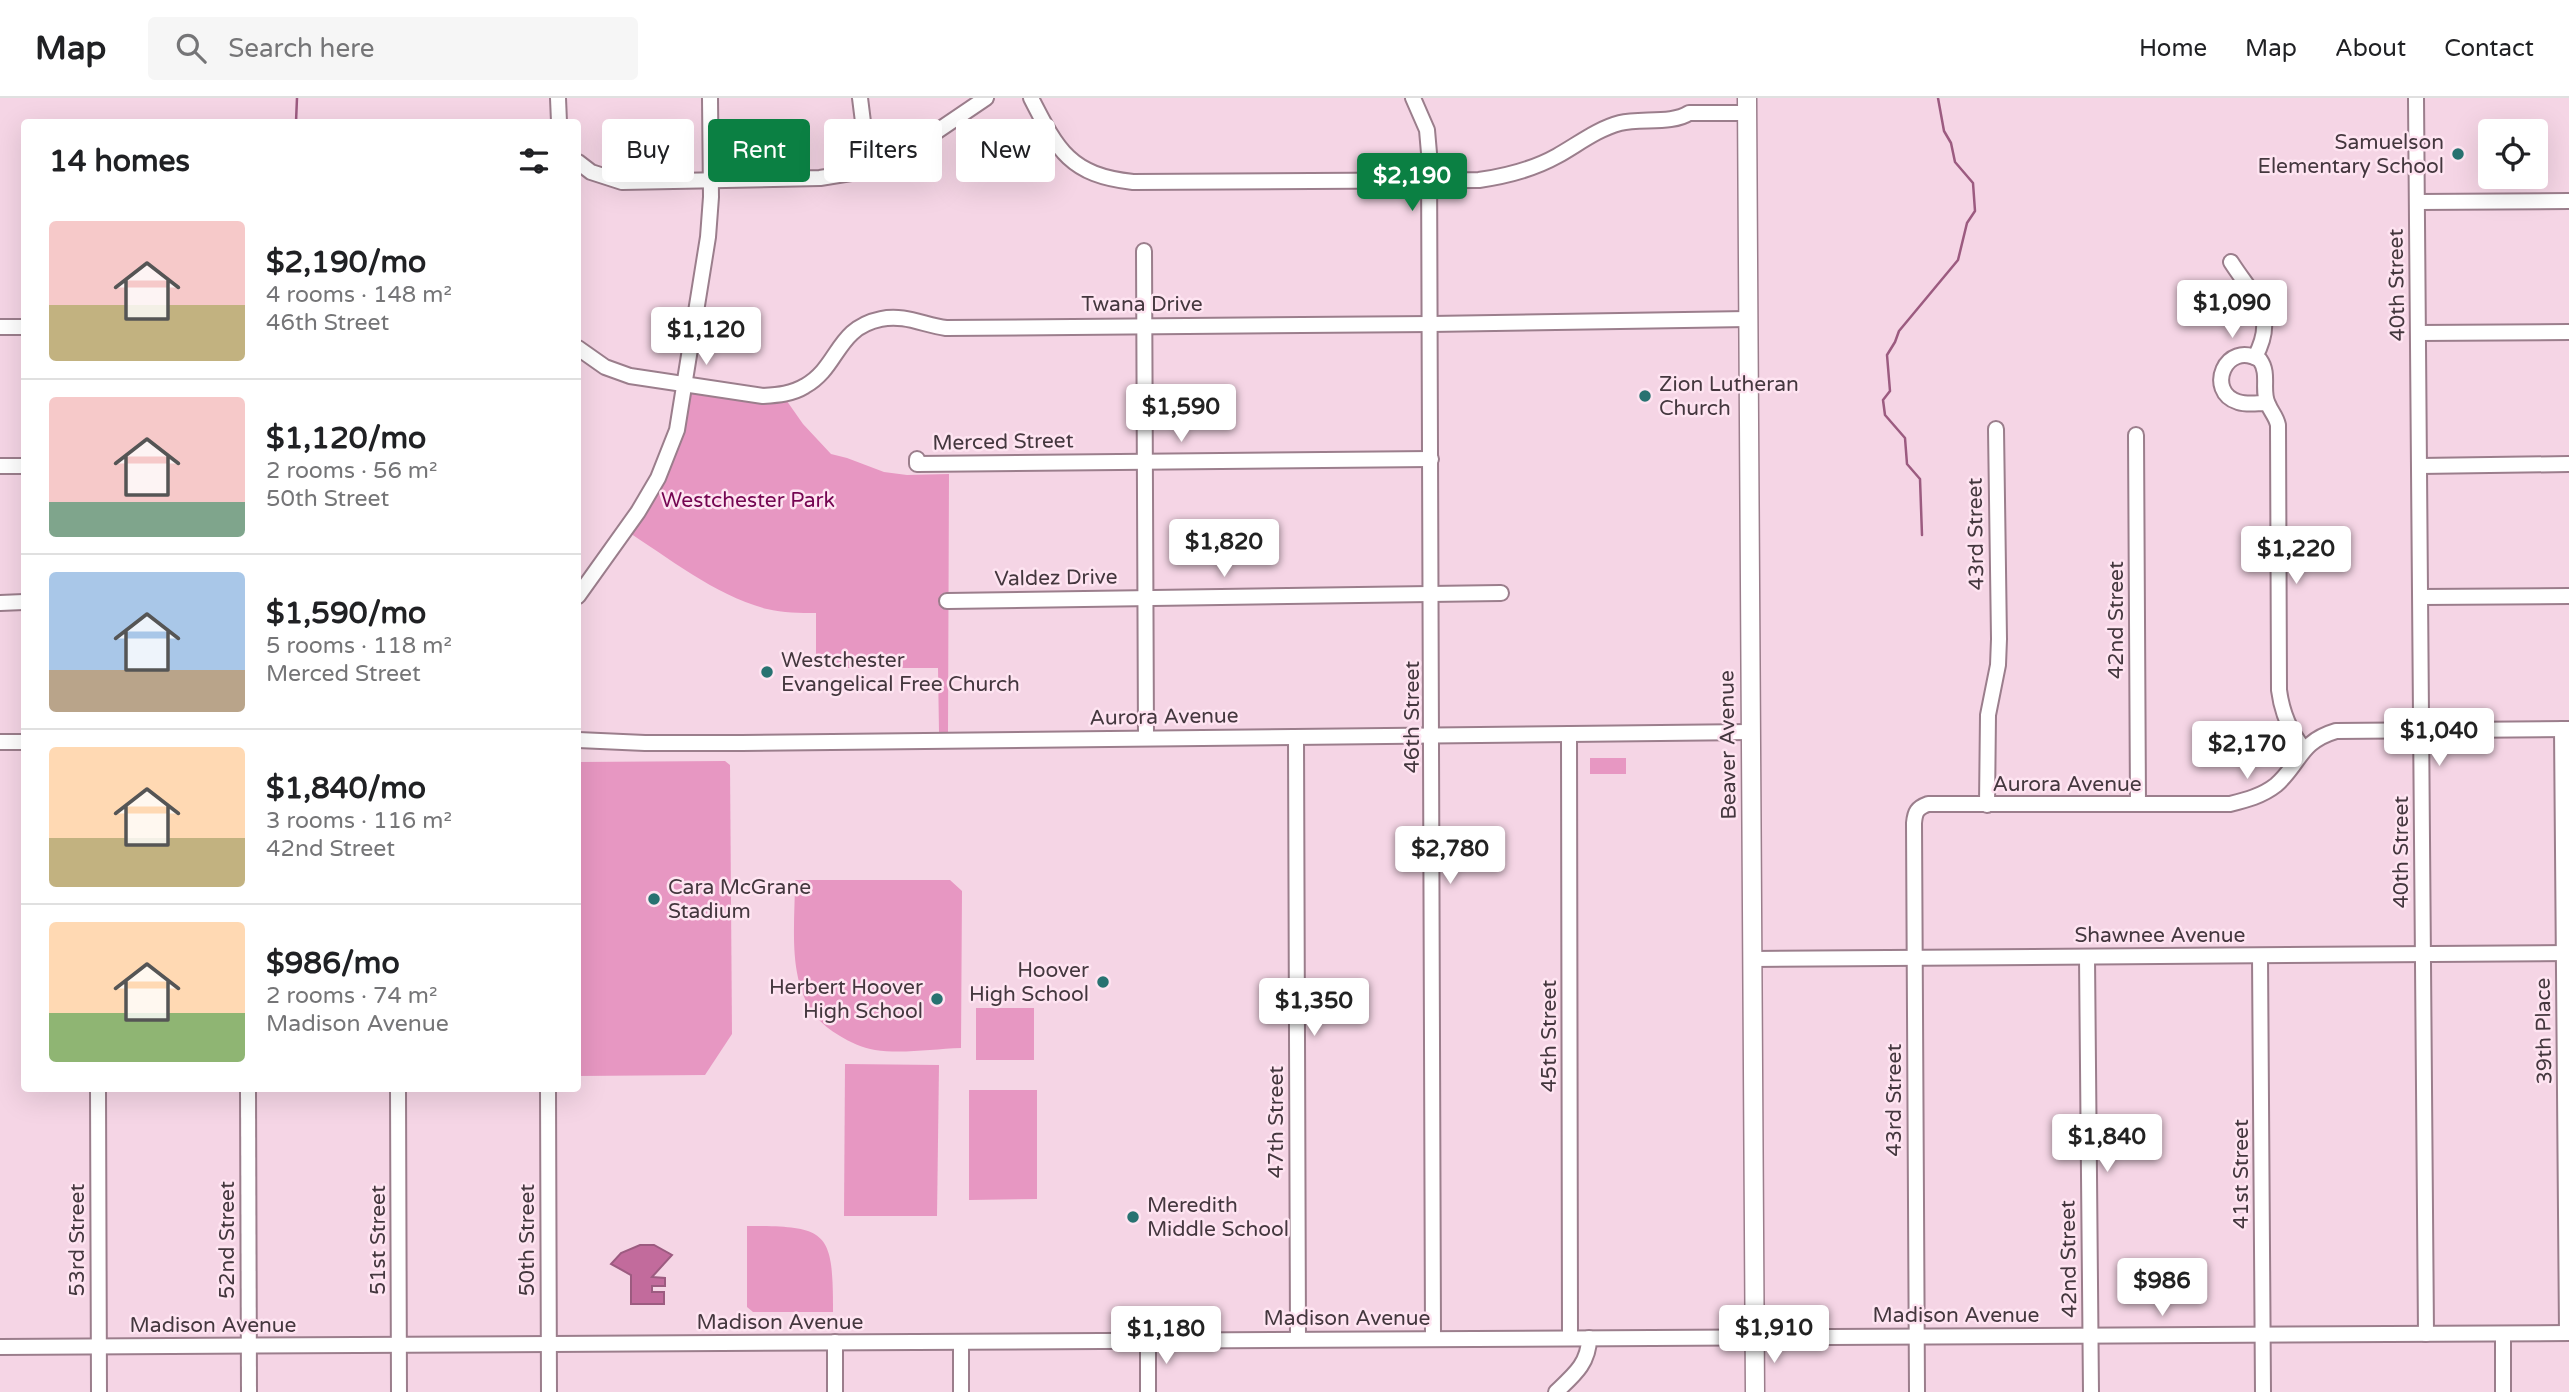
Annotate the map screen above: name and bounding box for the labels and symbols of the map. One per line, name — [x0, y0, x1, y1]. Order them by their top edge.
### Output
place label: Samuelson Elementary School — [2257, 130, 2444, 179]
marker: Samuelson Elementary School — [2450, 146, 2466, 162]
pin: $2,190 — [1355, 153, 1469, 213]
street label: 40th Street — [2384, 228, 2410, 342]
pin: $1,090 — [2175, 280, 2289, 340]
street label: Twana Drive — [1081, 292, 1203, 317]
pin: $1,120 — [649, 308, 763, 367]
place label: Zion Lutheran Church — [1659, 372, 1799, 421]
pin: $1,590 — [1124, 384, 1238, 444]
marker: Zion Lutheran Church — [1637, 388, 1653, 404]
street label: Merced Street — [932, 428, 1074, 456]
street label: 43rd Street — [1963, 477, 1989, 591]
park label: Westchester Park — [661, 488, 835, 513]
pin: $1,820 — [1167, 519, 1281, 579]
pin: $1,220 — [2239, 526, 2353, 586]
street label: 42nd Street — [2104, 561, 2129, 679]
street label: Valdez Drive — [994, 564, 1118, 592]
place label: Westchester Evangelical Free Church — [781, 648, 1020, 697]
street label: 46th Street — [1400, 661, 1425, 773]
marker: Westchester Evangelical Free Church — [759, 664, 775, 680]
street label: Beaver Avenue — [1714, 670, 1742, 820]
street label: Aurora Avenue — [1089, 703, 1239, 731]
pin: $1,040 — [2382, 708, 2496, 768]
pin: $2,170 — [2190, 722, 2304, 781]
street label: Aurora Avenue — [1992, 772, 2142, 797]
street label: 40th Street — [2389, 796, 2414, 908]
pin: $2,780 — [1393, 826, 1507, 886]
place label: Cara McGrane Stadium — [668, 875, 811, 924]
marker: Cara McGrane Stadium — [646, 891, 662, 907]
street label: Shawnee Avenue — [2075, 923, 2246, 948]
place label: Hoover High School — [969, 958, 1089, 1007]
marker: Hoover High School — [1095, 974, 1111, 990]
place label: Herbert Hoover High School — [769, 975, 923, 1024]
street label: 39th Place — [2531, 977, 2557, 1085]
pin: $1,350 — [1257, 978, 1371, 1038]
street label: 45th Street — [1537, 980, 1562, 1092]
marker: Herbert Hoover High School — [929, 991, 945, 1007]
street label: 43rd Street — [1882, 1044, 1907, 1156]
street label: 47th Street — [1264, 1066, 1289, 1178]
pin: $1,840 — [2050, 1114, 2164, 1174]
street label: 41st Street — [2229, 1119, 2254, 1229]
street label: 52nd Street — [215, 1181, 240, 1299]
street label: 53rd Street — [65, 1184, 90, 1296]
street label: 50th Street — [515, 1184, 540, 1296]
street label: 51st Street — [366, 1185, 391, 1295]
place label: Meredith Middle School — [1147, 1193, 1289, 1242]
street label: 42nd Street — [2055, 1200, 2083, 1318]
marker: Meredith Middle School — [1125, 1209, 1141, 1225]
pin: $986 — [2121, 1258, 2203, 1318]
street label: Madison Avenue — [1873, 1303, 2040, 1328]
pin: $1,180 — [1109, 1306, 1223, 1366]
street label: Madison Avenue — [1264, 1306, 1431, 1331]
pin: $1,910 — [1717, 1306, 1831, 1365]
street label: Madison Avenue — [697, 1310, 864, 1335]
street label: Madison Avenue — [130, 1313, 297, 1338]

